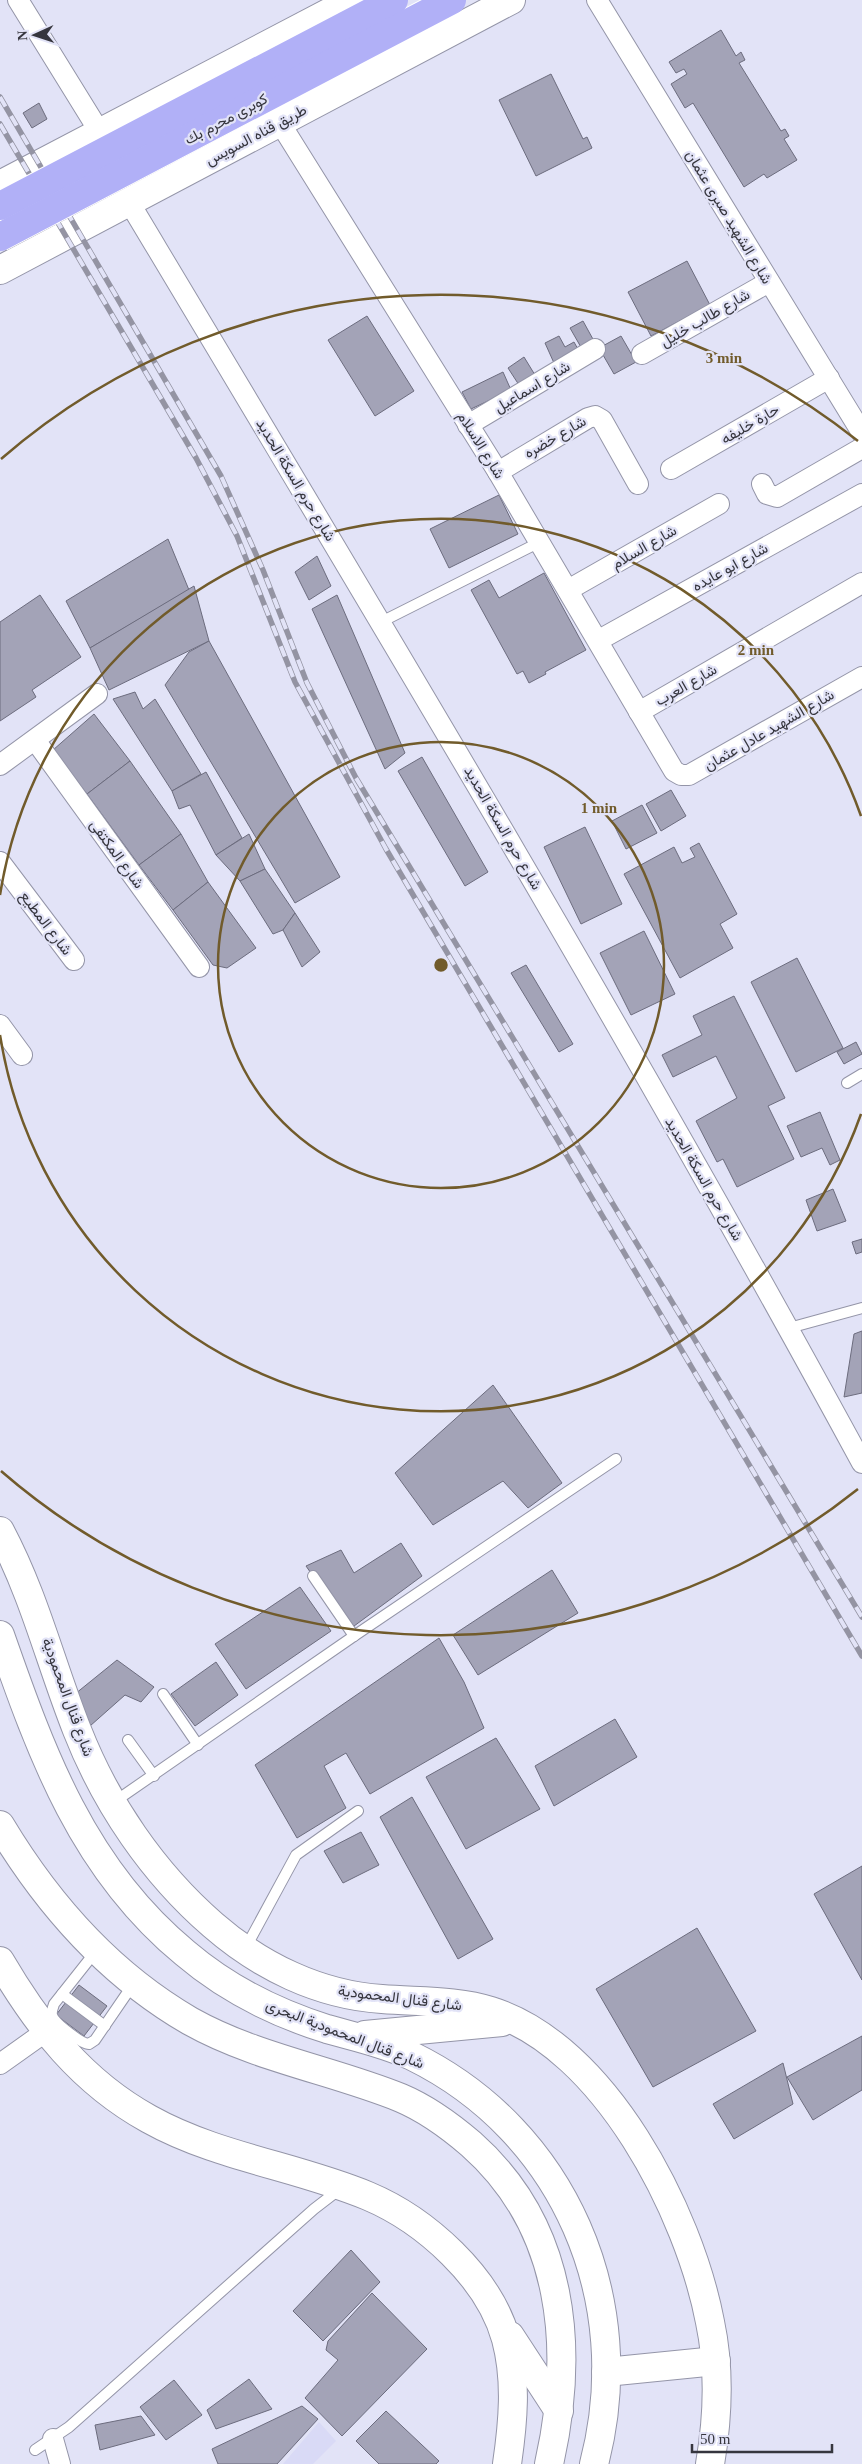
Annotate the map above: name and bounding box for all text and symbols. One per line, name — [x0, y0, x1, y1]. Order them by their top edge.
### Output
north arrow — [10, 10, 60, 60]
text: N — [15, 30, 30, 41]
street label: كوبرى محرم بك — [182, 90, 271, 149]
street label: طريق قناه السويس — [203, 101, 311, 170]
street label: شارع الشهيد صبرى عثمان — [680, 147, 775, 288]
street label: شارع طالب خليل — [658, 286, 754, 353]
text: 3 min — [706, 350, 743, 366]
street label: شارع اسماعيل — [491, 358, 574, 418]
street label: حارة خليفه — [718, 401, 782, 448]
street label: شارع الاسلام — [452, 409, 508, 483]
street label: شارع خضره — [521, 413, 590, 464]
street label: شارع حرم السكة الحديد — [251, 416, 339, 546]
street label: شارع السلام — [609, 522, 681, 575]
street label: شارع ابو عايده — [690, 540, 772, 597]
text: 2 min — [738, 642, 775, 658]
street label: شارع العرب — [653, 661, 721, 712]
street label: شارع الشهيد عادل عثمان — [701, 686, 838, 776]
street label: شارع حرم السكة الحديد — [459, 764, 545, 894]
text: 1 min — [581, 800, 618, 816]
street label: شارع المكتفى — [84, 817, 147, 893]
street label: شارع المطيع — [14, 888, 75, 960]
centre of rings — [432, 956, 450, 974]
street label: شارع حرم السكة الحديد — [660, 1115, 746, 1245]
street label: شارع قنال المحمودية — [36, 1636, 97, 1759]
street label: شارع قنال المحمودية — [337, 1982, 463, 2017]
street label: شارع قنال المحمودية البحرى — [263, 1996, 426, 2074]
scale bar — [692, 2422, 832, 2454]
text: 50 m — [700, 2431, 731, 2447]

